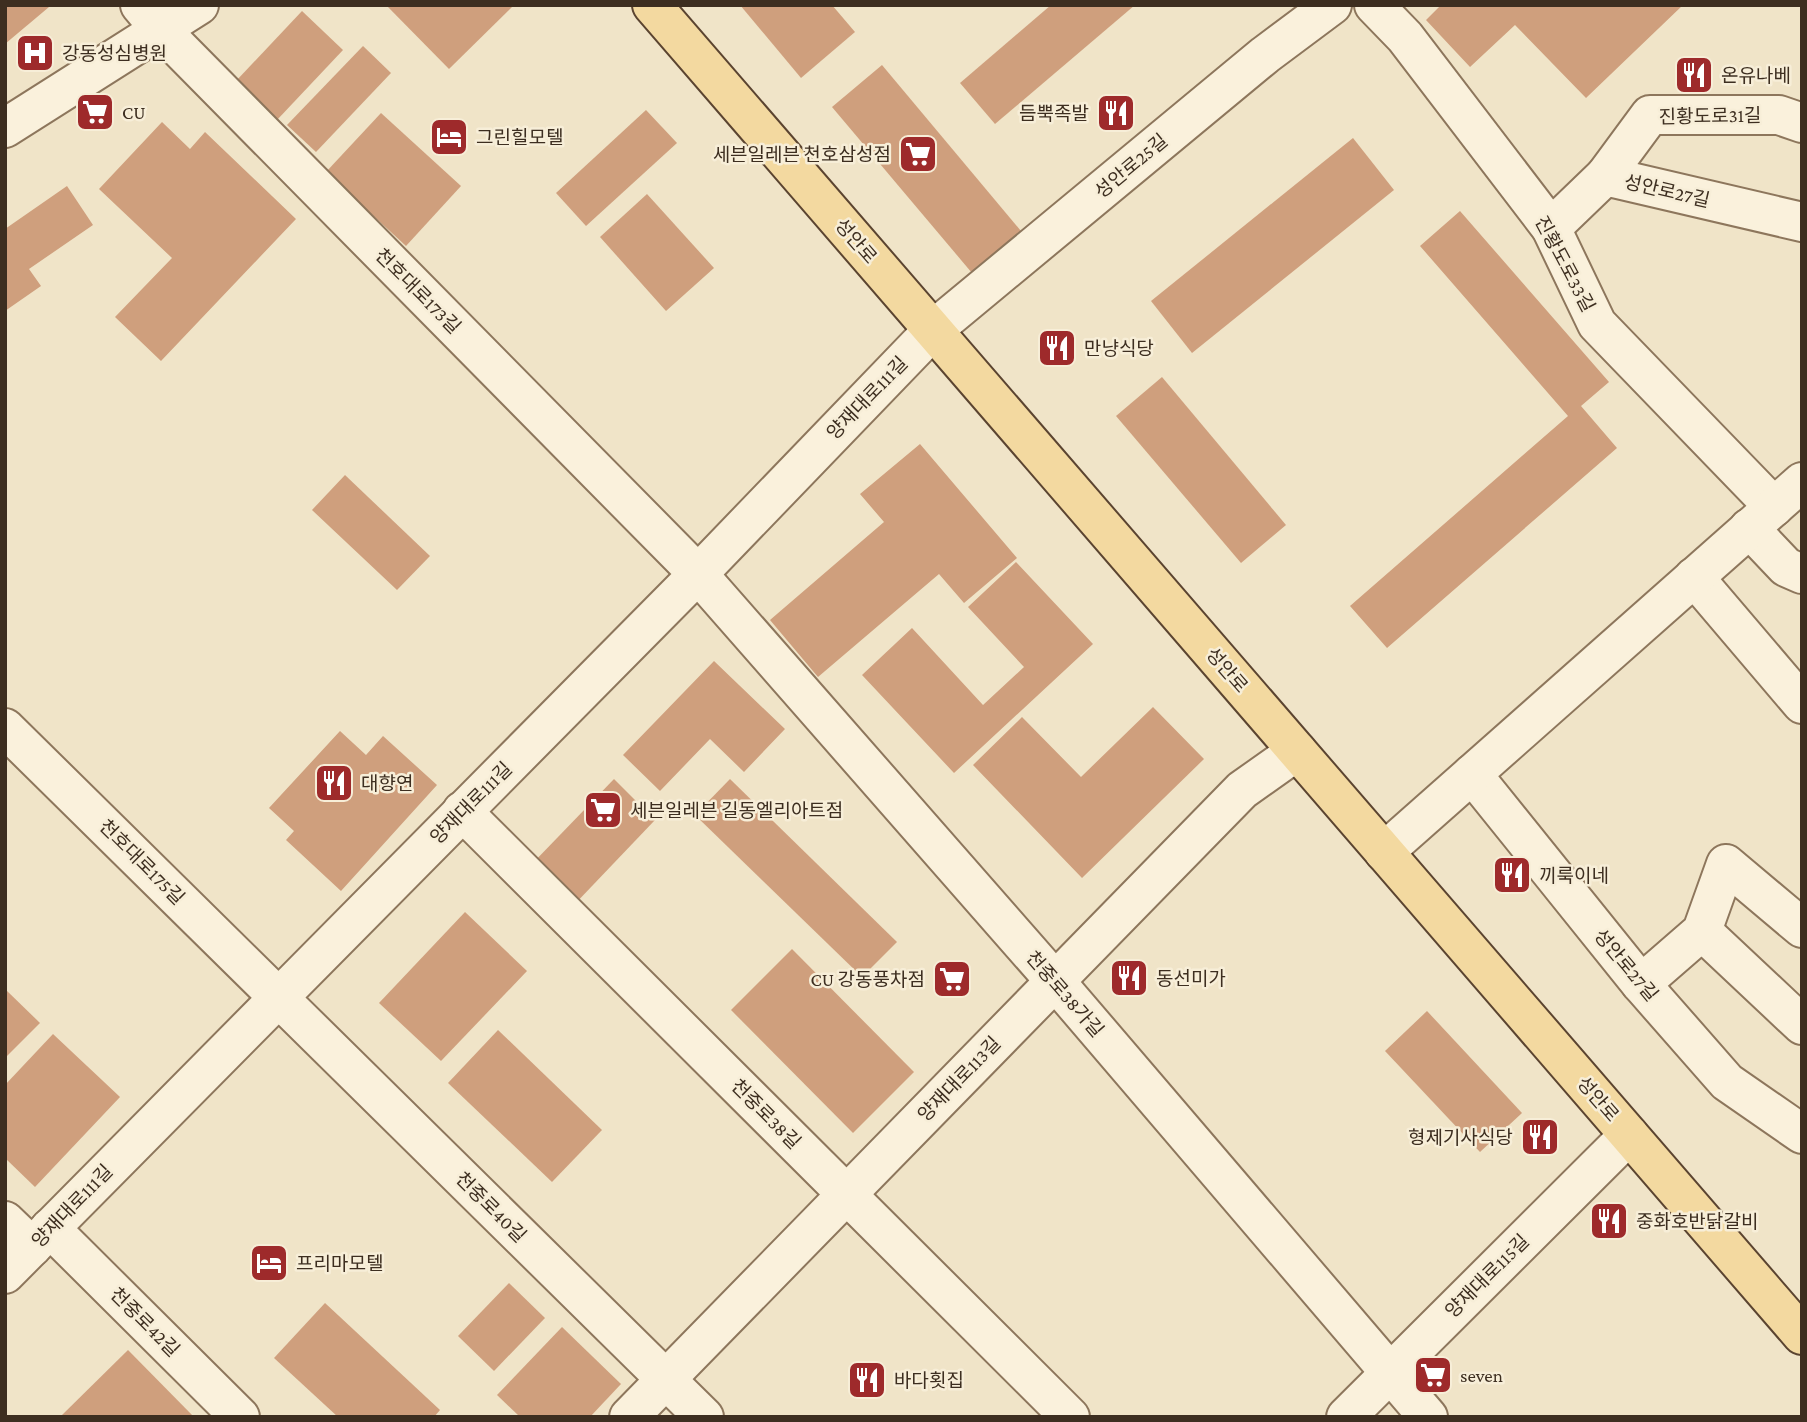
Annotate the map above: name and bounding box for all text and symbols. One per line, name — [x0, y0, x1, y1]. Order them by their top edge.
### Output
hospital icon: 강동성심병원 — [14, 32, 56, 74]
place label: 강동성심병원 — [62, 43, 167, 64]
restaurant icon: 온유나베 — [1673, 54, 1715, 96]
place label: 온유나베 — [1721, 65, 1791, 86]
supermarket icon: CU — [74, 91, 116, 133]
restaurant icon: 듬뿍족발 — [1095, 92, 1137, 134]
place label: CU — [122, 102, 146, 123]
place label: 듬뿍족발 — [1019, 103, 1089, 124]
street label: 진황도로31길 — [1658, 105, 1762, 127]
hotel icon: 그린힐모텔 — [428, 116, 470, 158]
place label: 그린힐모텔 — [476, 127, 563, 148]
street label: 성안로25길 — [1091, 130, 1171, 202]
supermarket icon: 세븐일레븐 천호삼성점 — [897, 133, 939, 175]
place label: 세븐일레븐 천호삼성점 — [713, 144, 891, 165]
street label: 성안로27길 — [1622, 171, 1712, 211]
street label: 진황도로33길 — [1531, 213, 1599, 315]
street label: 성안로 — [831, 214, 881, 268]
street label: 천호대로173길 — [371, 244, 465, 338]
restaurant icon: 만냥식당 — [1036, 327, 1078, 369]
place label: 만냥식당 — [1084, 338, 1154, 359]
street label: 양재대로111길 — [823, 352, 911, 444]
street label: 성안로 — [1202, 643, 1252, 697]
street label: 양재대로111길 — [426, 758, 516, 848]
restaurant icon: 대향연 — [313, 762, 355, 804]
place label: 대향연 — [361, 773, 413, 794]
supermarket icon: 세븐일레븐 길동엘리아트점 — [582, 789, 624, 831]
place label: 세븐일레븐 길동엘리아트점 — [630, 800, 843, 821]
street label: 천호대로175길 — [95, 815, 189, 909]
restaurant icon: 끼룩이네 — [1491, 854, 1533, 896]
place label: 끼룩이네 — [1539, 865, 1609, 886]
street label: 성안로27길 — [1590, 925, 1662, 1005]
street label: 천중로38가길 — [1022, 947, 1108, 1041]
restaurant icon: 동선미가 — [1108, 957, 1150, 999]
supermarket icon: CU 강동풍차점 — [931, 958, 973, 1000]
place label: 동선미가 — [1156, 968, 1226, 989]
place label: CU 강동풍차점 — [811, 969, 925, 990]
street label: 양재대로113길 — [914, 1032, 1004, 1126]
street label: 성안로 — [1573, 1072, 1623, 1126]
street label: 천중로38길 — [727, 1075, 805, 1153]
restaurant icon: 형제기사식당 — [1519, 1116, 1561, 1158]
place label: 형제기사식당 — [1408, 1127, 1513, 1148]
street label: 양재대로111길 — [28, 1160, 116, 1252]
street label: 천중로40길 — [452, 1168, 530, 1246]
restaurant icon: 중화호반닭갈비 — [1588, 1200, 1630, 1242]
place label: 중화호반닭갈비 — [1636, 1211, 1758, 1232]
street label: 양재대로115길 — [1441, 1230, 1533, 1322]
hotel icon: 프리마모텔 — [248, 1242, 290, 1284]
place label: 프리마모텔 — [296, 1253, 383, 1274]
street label: 천중로42길 — [106, 1283, 184, 1361]
supermarket icon: seven — [1412, 1354, 1454, 1396]
restaurant icon: 바다횟집 — [846, 1359, 888, 1401]
place label: seven — [1460, 1365, 1503, 1386]
place label: 바다횟집 — [894, 1370, 964, 1391]

